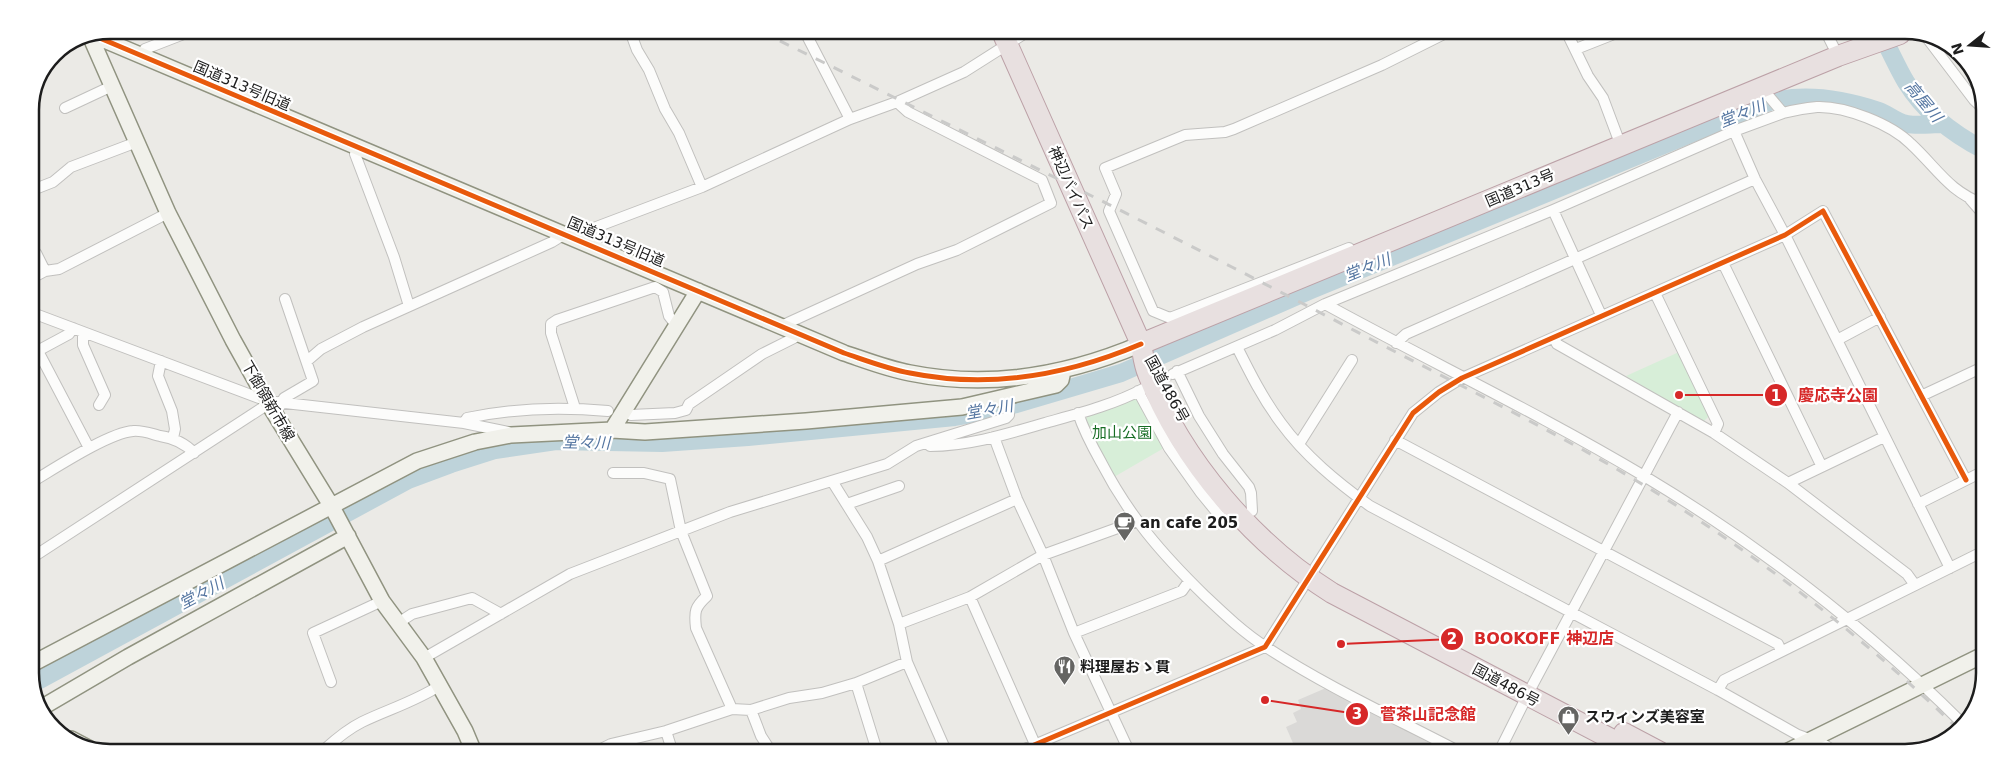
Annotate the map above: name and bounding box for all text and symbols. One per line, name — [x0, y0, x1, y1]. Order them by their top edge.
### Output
north arrow — [1945, 20, 1995, 70]
text: N — [1948, 41, 1967, 57]
street label: 国道313号旧道 — [191, 57, 293, 115]
water label: 高屋川 — [1901, 77, 1948, 127]
water label: 堂々川 — [1716, 95, 1770, 131]
street label: 神辺バイパス — [1045, 143, 1097, 233]
street label: 国道313号 — [1483, 165, 1557, 211]
street label: 国道313号旧道 — [565, 213, 667, 271]
water label: 堂々川 — [1341, 249, 1395, 285]
street label: 国道486号 — [1141, 352, 1193, 426]
street label: 下御領新市線 — [238, 358, 298, 444]
callout: 慶応寺公園 — [1763, 380, 1888, 411]
text: 慶応寺公園 — [1798, 386, 1878, 405]
text: 1 — [1771, 387, 1781, 405]
water label: 堂々川 — [964, 396, 1016, 423]
park label: 加山公園 — [1092, 424, 1152, 442]
water label: 堂々川 — [562, 433, 612, 452]
cafe icon: an cafe 205 — [1112, 511, 1136, 542]
place label: an cafe 205 — [1140, 514, 1238, 532]
water label: 堂々川 — [176, 573, 229, 613]
callout: BOOKOFF 神辺店 — [1439, 623, 1624, 654]
text: BOOKOFF 神辺店 — [1474, 629, 1614, 648]
text: 2 — [1447, 630, 1457, 648]
restaurant icon: 料理屋おゝ貫 — [1052, 655, 1076, 686]
place label: 料理屋おゝ貫 — [1080, 658, 1170, 676]
street label: 国道486号 — [1469, 660, 1543, 710]
callout: 菅茶山記念館 — [1345, 699, 1486, 730]
text: 3 — [1352, 705, 1362, 723]
text: 菅茶山記念館 — [1380, 705, 1476, 724]
shop icon: スウィンズ美容室 — [1557, 705, 1581, 736]
place label: スウィンズ美容室 — [1585, 708, 1705, 726]

